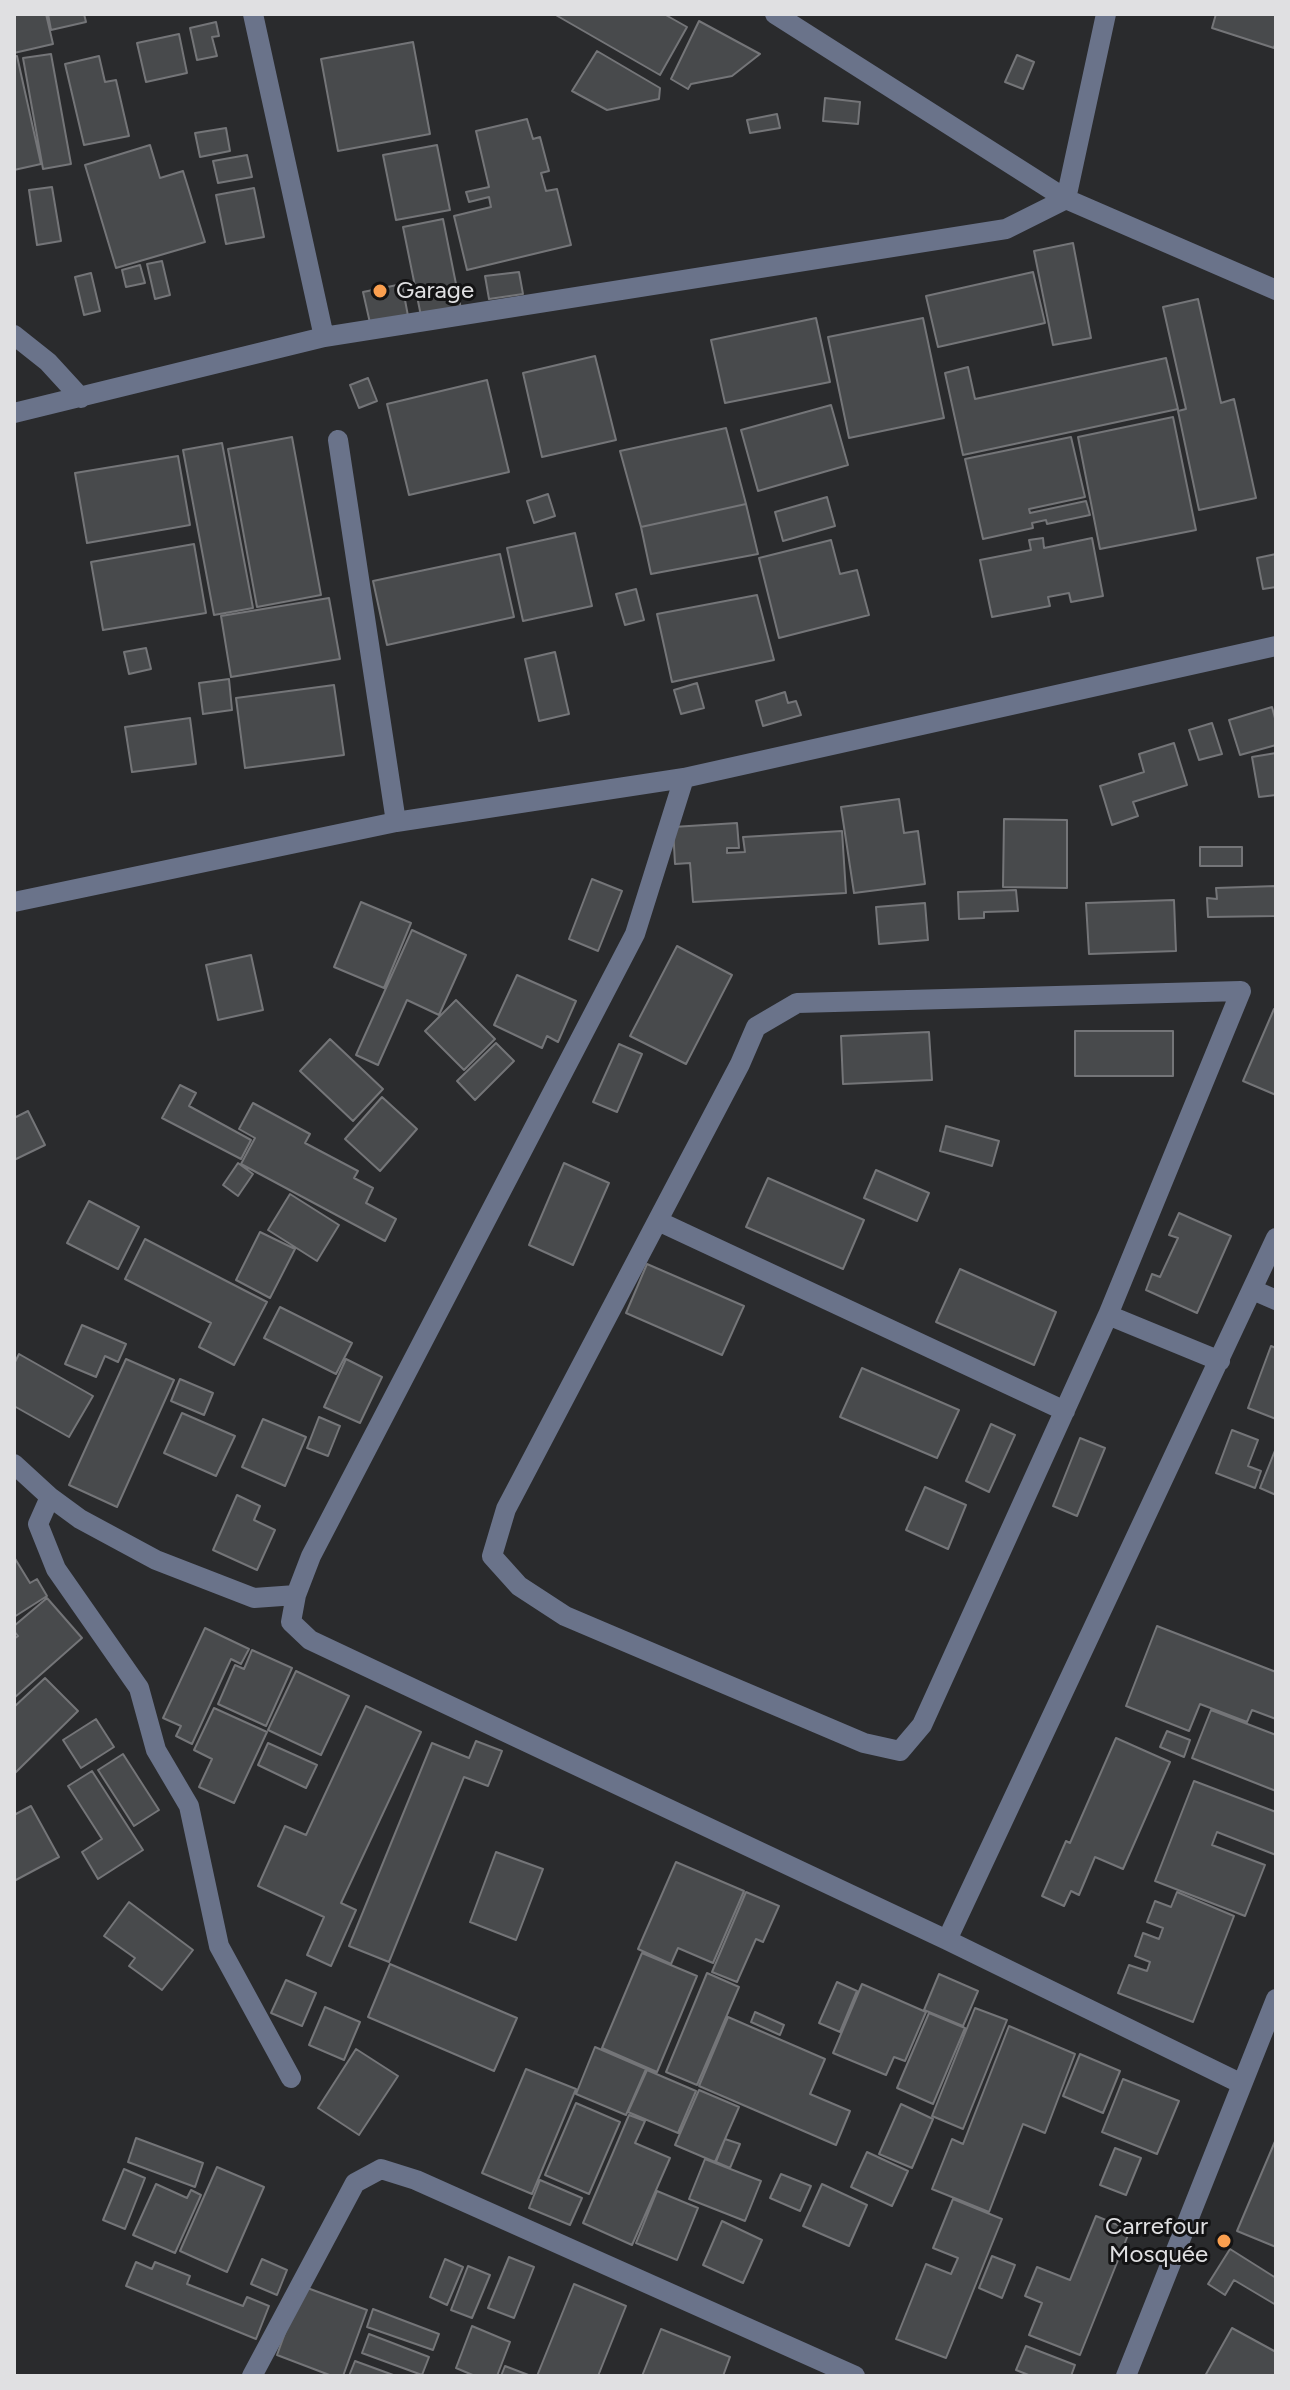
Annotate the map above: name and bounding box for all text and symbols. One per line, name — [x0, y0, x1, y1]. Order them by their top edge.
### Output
place label: Garage — [396, 277, 474, 305]
marker: Garage — [371, 282, 389, 300]
place label: Carrefour Mosquée — [1105, 2213, 1208, 2269]
marker: Carrefour Mosquée — [1215, 2232, 1233, 2250]

